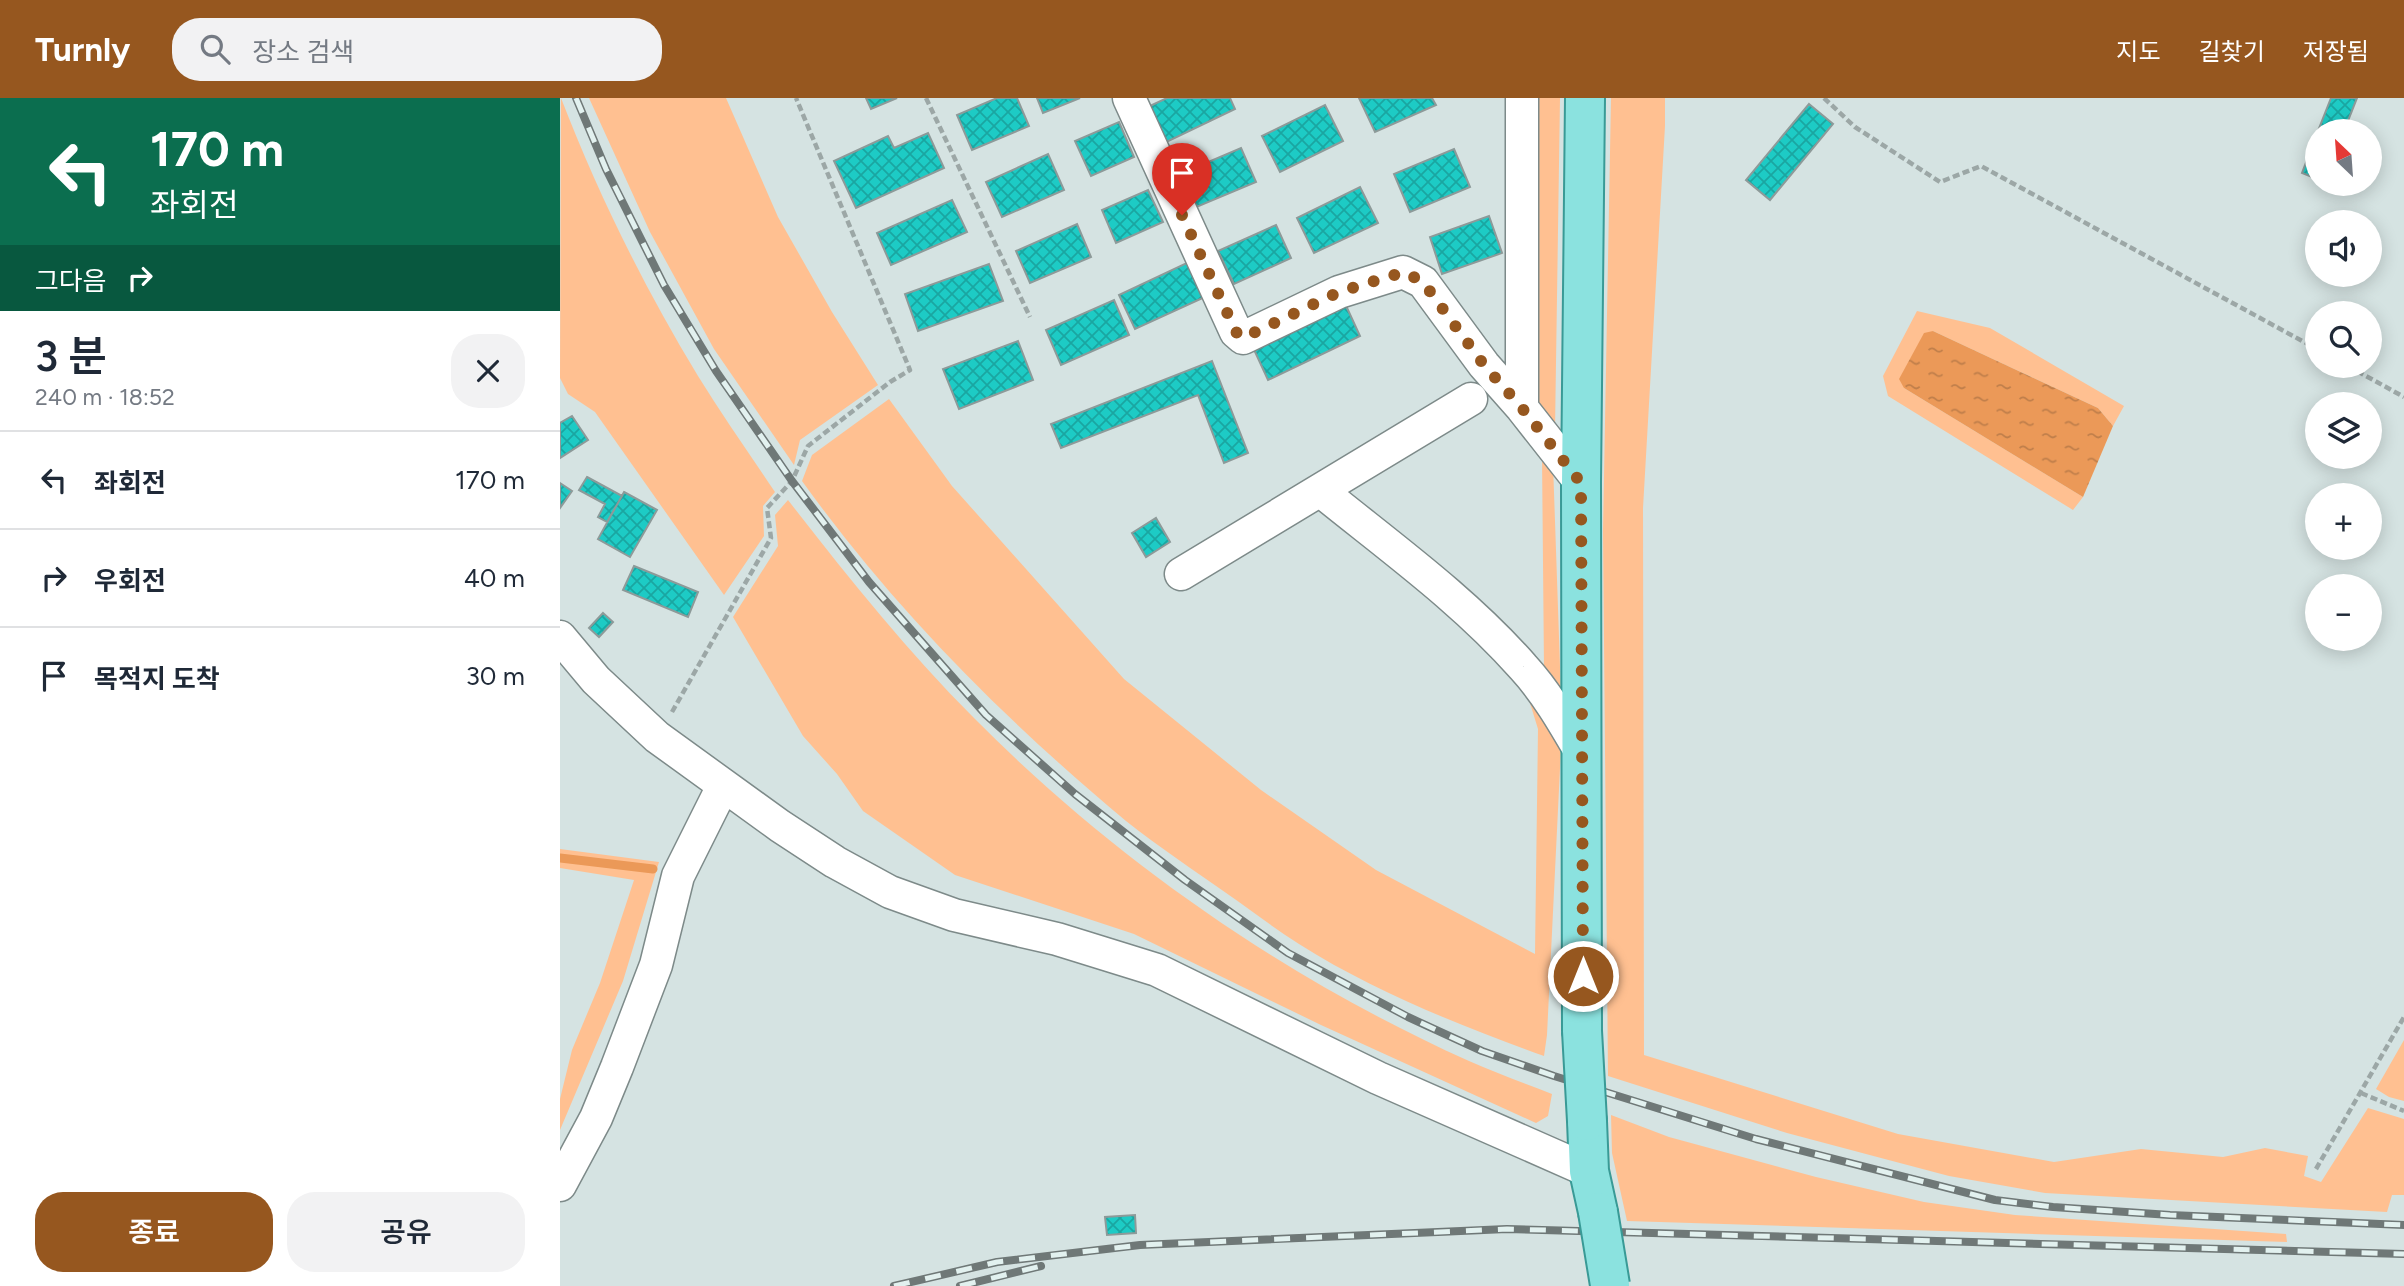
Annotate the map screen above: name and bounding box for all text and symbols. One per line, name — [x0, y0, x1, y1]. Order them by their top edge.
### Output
search box — [172, 18, 662, 81]
text: Turnly — [35, 30, 130, 69]
icon: search — [196, 30, 234, 68]
text: 장소 검색 — [252, 36, 354, 68]
text: 지도 — [2116, 37, 2161, 66]
text: 길찾기 — [2199, 37, 2265, 66]
text: 저장됨 — [2303, 37, 2369, 66]
text: 170 m — [150, 119, 284, 178]
north arrow — [2305, 119, 2382, 196]
map controls — [2305, 119, 2382, 651]
icon: left — [35, 126, 126, 217]
pin — [1152, 143, 1212, 215]
icon: arrive — [1163, 154, 1201, 192]
text: 좌회전 — [150, 186, 238, 224]
button: sound — [2305, 210, 2382, 287]
icon: right — [121, 259, 159, 297]
text: 그다음 — [35, 265, 107, 297]
button: search — [2305, 301, 2382, 378]
text: 3 분 — [35, 331, 107, 382]
button: close — [451, 334, 525, 408]
text: 240 m · 18:52 — [35, 383, 175, 411]
button: layers — [2305, 392, 2382, 469]
icon: left — [35, 461, 73, 499]
text: 170 m — [455, 464, 525, 496]
text: 좌회전 — [94, 467, 166, 499]
button: + — [2305, 483, 2382, 560]
icon: right — [35, 559, 73, 597]
text: 40 m — [464, 562, 525, 594]
text: 우회전 — [94, 565, 166, 597]
button: − — [2305, 574, 2382, 651]
icon: arrive — [35, 657, 73, 695]
text: 30 m — [466, 660, 525, 692]
text: 목적지 도착 — [94, 663, 220, 695]
position arrow — [1546, 939, 1620, 1013]
button: 종료 — [35, 1192, 273, 1272]
button: 공유 — [287, 1192, 525, 1272]

